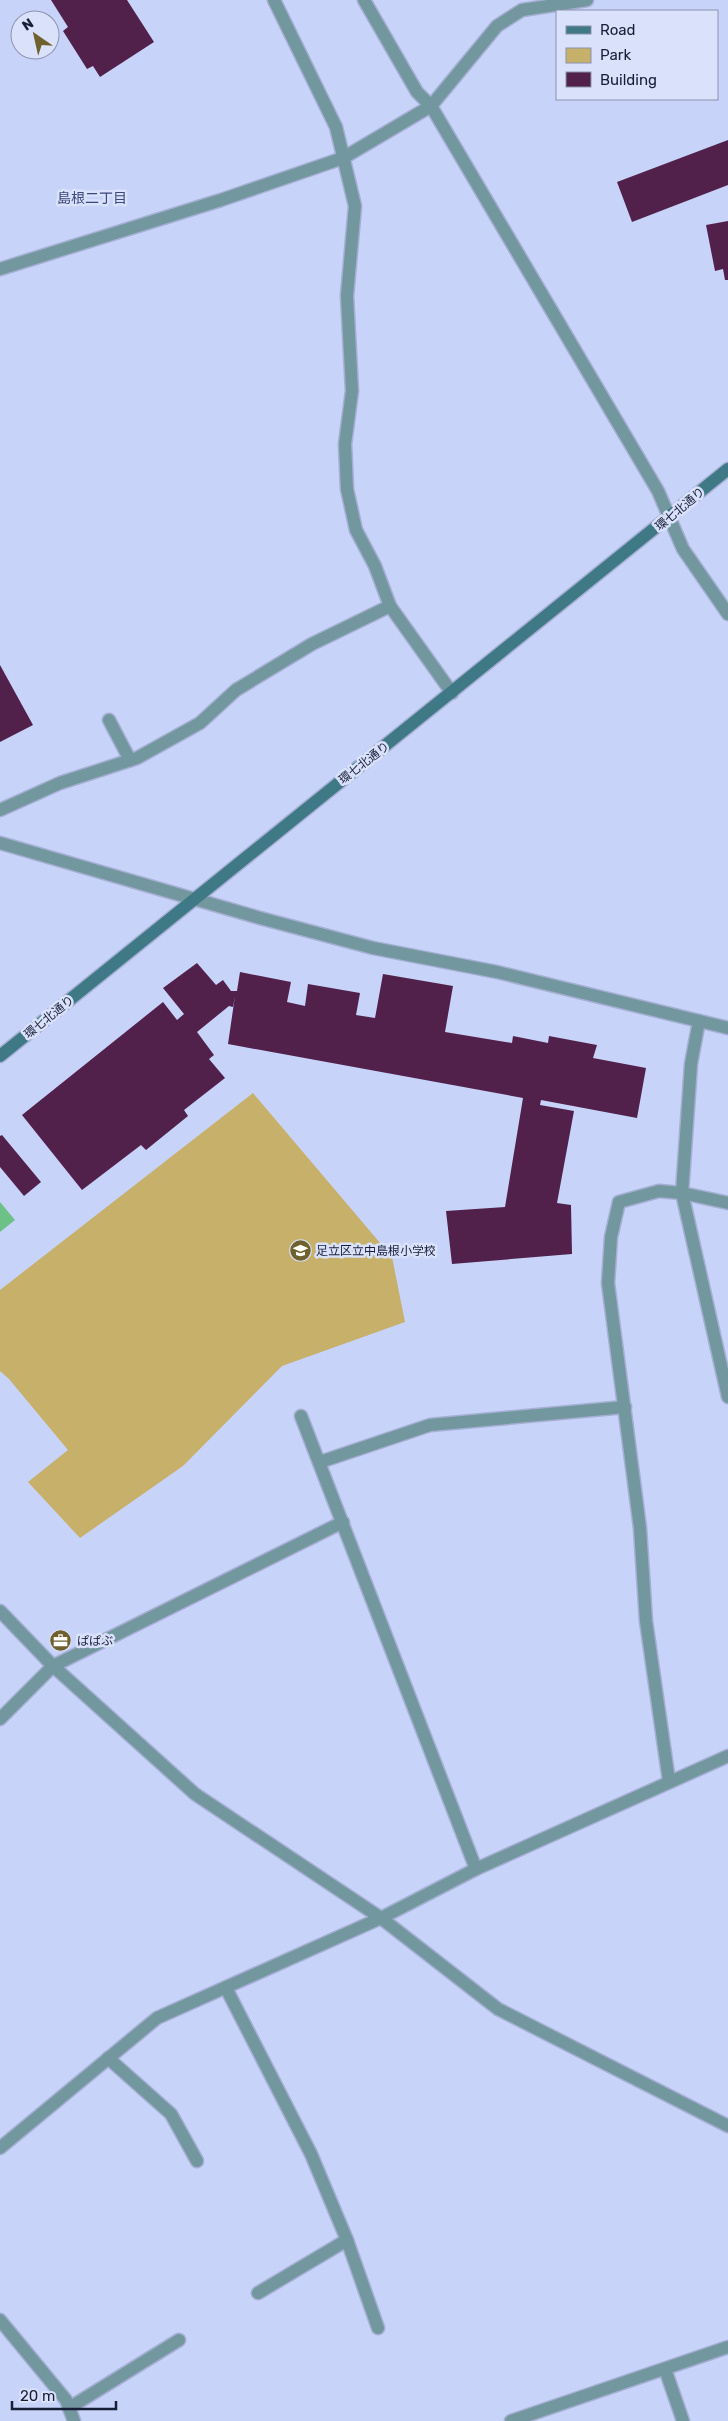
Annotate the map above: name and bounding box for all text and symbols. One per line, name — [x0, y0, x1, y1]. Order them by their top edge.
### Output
north arrow — [10, 10, 60, 60]
legend — [556, 10, 718, 100]
text: N — [19, 15, 37, 35]
text: Road — [600, 21, 636, 39]
text: Park — [600, 46, 631, 64]
text: Building — [600, 71, 657, 89]
district label: 島根二丁目 — [57, 190, 127, 207]
street label: 環七北通り — [653, 484, 707, 534]
street label: 環七北通り — [336, 739, 392, 787]
street label: 環七北通り — [21, 993, 77, 1041]
school or university icon: 足立区立中島根小学校 — [288, 1239, 312, 1263]
place label: 足立区立中島根小学校 — [316, 1244, 436, 1258]
office icon: ぱぱぶ — [49, 1629, 73, 1653]
place label: ぱぱぶ — [77, 1634, 113, 1648]
scale bar — [12, 2378, 116, 2410]
text: 20 m — [20, 2387, 55, 2405]

